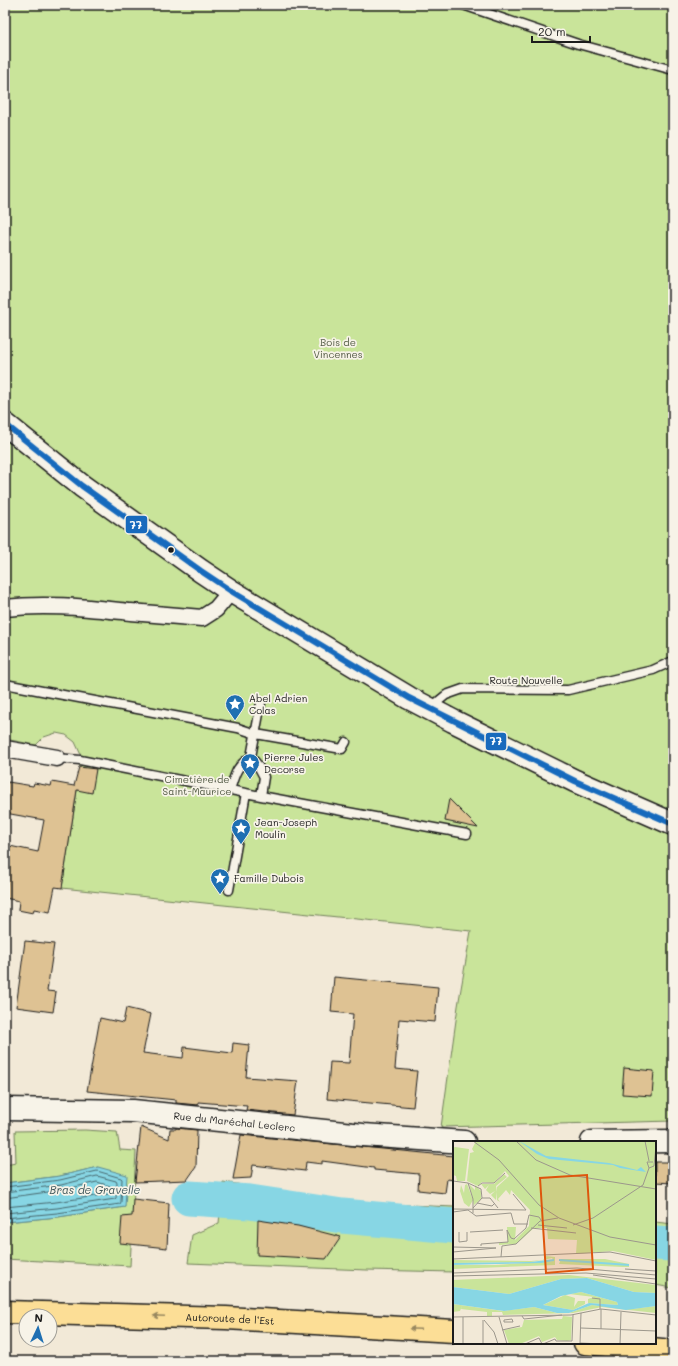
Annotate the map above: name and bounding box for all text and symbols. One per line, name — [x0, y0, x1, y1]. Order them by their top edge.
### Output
scale bar — [532, 18, 590, 44]
text: 20 m — [538, 23, 566, 39]
park label: Bois de Vincennes — [313, 335, 363, 361]
line badge: 77 — [125, 515, 148, 534]
text: 77 — [130, 517, 142, 532]
unlabelled marker — [166, 545, 176, 555]
street label: Route Nouvelle — [489, 673, 563, 687]
place label: Abel Adrien Colas — [249, 691, 307, 717]
place icon: Abel Adrien Colas — [224, 693, 246, 721]
line badge: 77 — [485, 732, 507, 751]
text: 77 — [490, 733, 502, 748]
place label: Pierre Jules Decorse — [264, 750, 323, 776]
place icon: Pierre Jules Decorse — [239, 752, 261, 780]
park label: Cimetière de Saint-Maurice — [163, 772, 231, 798]
place label: Jean-Joseph Moulin — [255, 815, 317, 841]
place icon: Jean-Joseph Moulin — [230, 817, 252, 845]
place icon: Famille Dubois — [209, 867, 231, 895]
place label: Famille Dubois — [234, 871, 304, 885]
street label: Rue du Maréchal Leclerc — [173, 1108, 296, 1135]
inset map — [453, 1141, 656, 1344]
water label: Bras de Gravelle — [50, 1182, 141, 1197]
north arrow — [18, 1308, 58, 1348]
text: N — [34, 1310, 43, 1325]
street label: Autoroute de l’Est — [185, 1310, 275, 1328]
one-way arrow — [153, 1313, 165, 1320]
one-way arrow — [408, 1326, 421, 1332]

